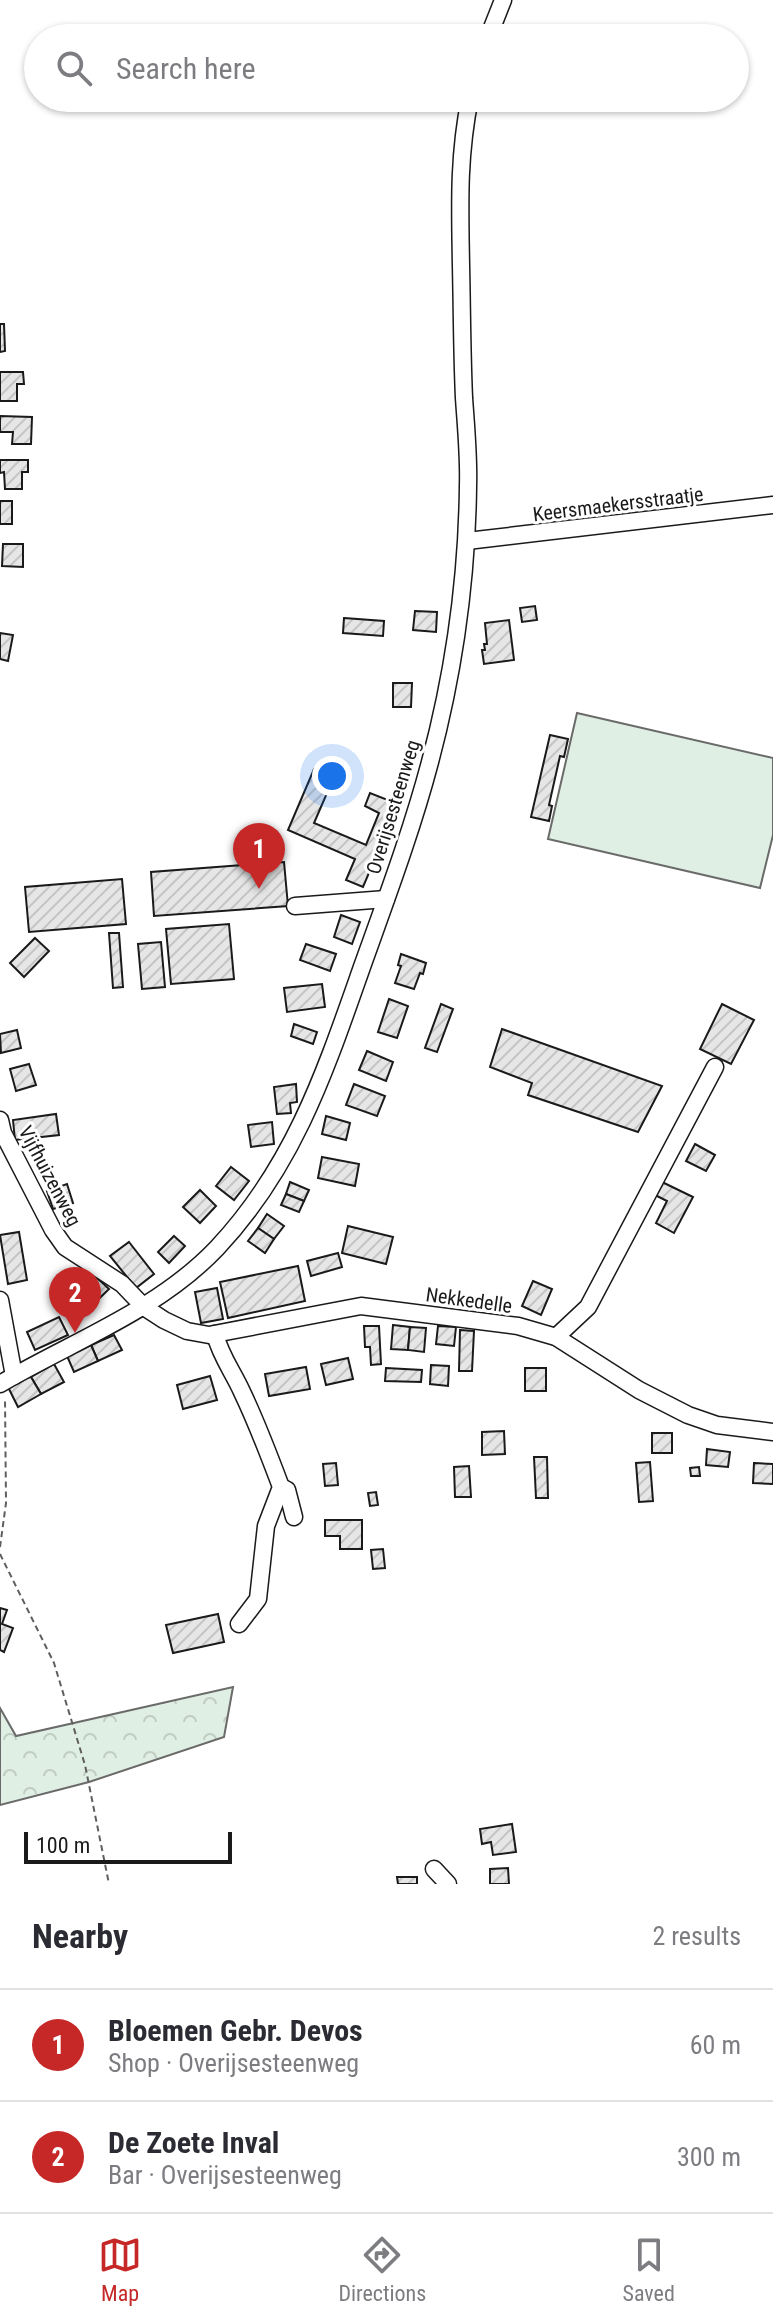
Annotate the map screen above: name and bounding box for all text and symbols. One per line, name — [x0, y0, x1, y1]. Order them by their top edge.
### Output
search box — [24, 24, 749, 112]
icon: search — [52, 46, 96, 90]
text: Search here — [116, 51, 256, 86]
street label: Keersmaekersstraatje — [531, 482, 705, 526]
street label: Overijsesteenweg — [361, 737, 425, 877]
your location — [312, 756, 352, 796]
pin: 1 — [233, 823, 285, 889]
street label: Vijfhuizenweg — [13, 1122, 87, 1230]
pin: 2 — [49, 1267, 101, 1333]
street label: Nekkedelle — [424, 1282, 514, 1318]
scale bar — [24, 1828, 232, 1864]
text: 100 m — [36, 1833, 90, 1858]
text: Nearby — [32, 1916, 128, 1956]
text: 2 results — [652, 1921, 741, 1951]
text: Bloemen Gebr. Devos — [108, 2013, 363, 2048]
text: 1 — [51, 2030, 65, 2060]
text: 60 m — [690, 2030, 741, 2060]
text: Shop · Overijsesteenweg — [108, 2048, 359, 2078]
text: De Zoete Inval — [108, 2125, 279, 2160]
text: 2 — [51, 2142, 65, 2172]
text: 300 m — [677, 2142, 741, 2172]
text: Bar · Overijsesteenweg — [108, 2160, 342, 2190]
tab: Map — [98, 2233, 142, 2306]
tab: Directions — [338, 2233, 426, 2306]
tab: Saved — [623, 2233, 675, 2306]

